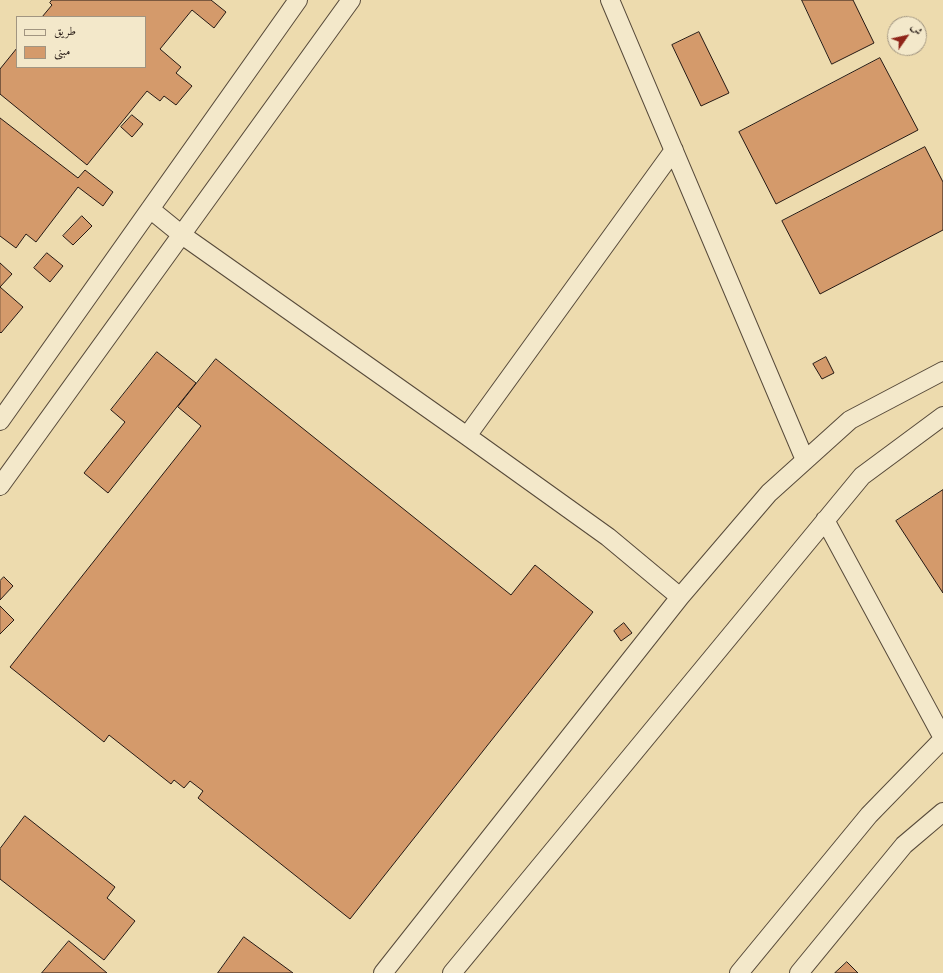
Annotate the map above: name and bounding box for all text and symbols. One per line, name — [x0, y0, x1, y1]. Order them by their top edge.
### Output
legend — [16, 16, 146, 68]
north arrow — [887, 16, 927, 56]
text: ش — [908, 21, 925, 38]
text: طريق — [54, 24, 76, 39]
text: مبنى — [54, 44, 70, 59]

